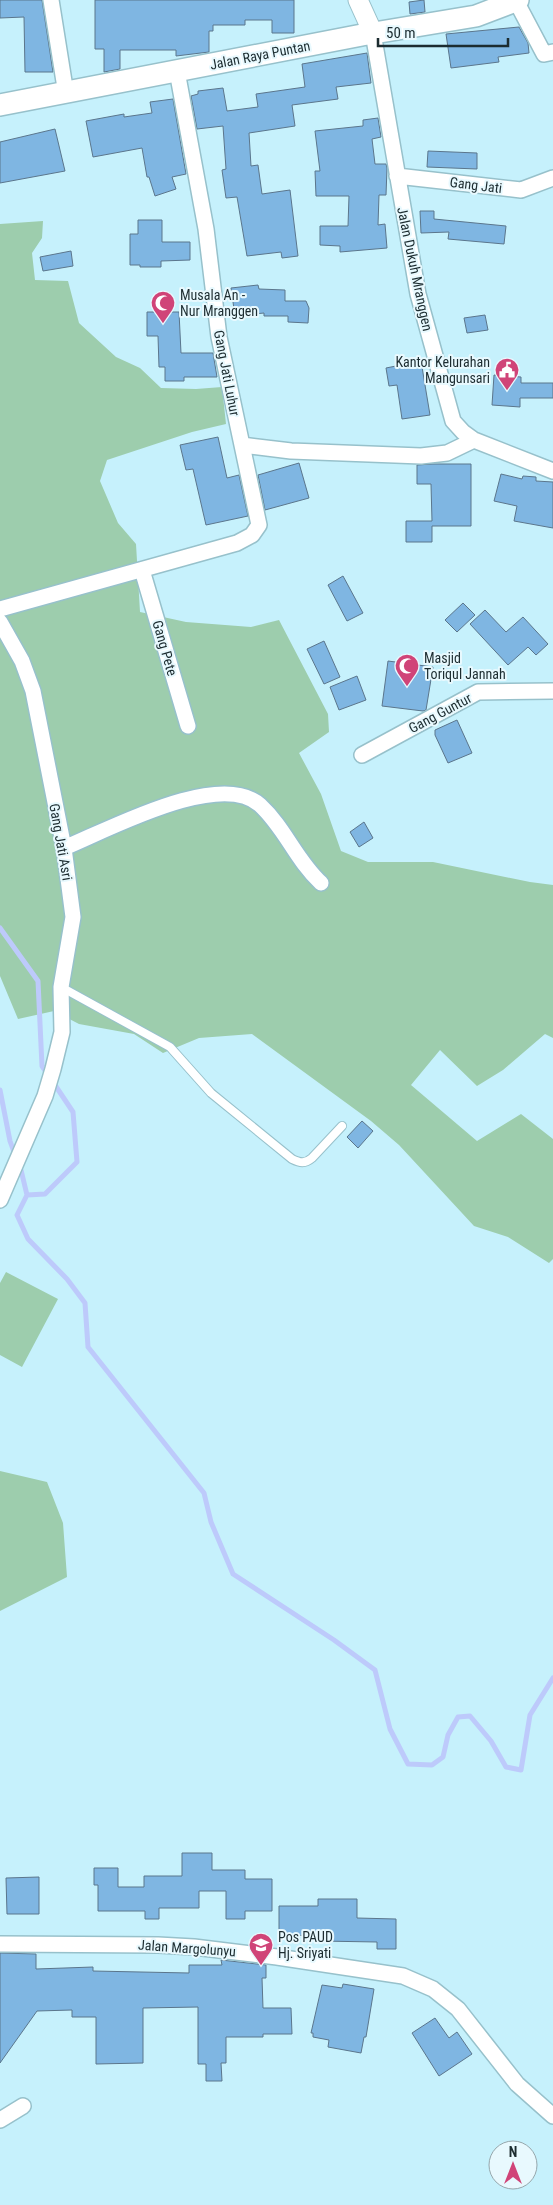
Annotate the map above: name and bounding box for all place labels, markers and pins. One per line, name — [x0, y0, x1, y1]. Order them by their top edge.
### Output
place label: Musala An - Nur Mranggen — [180, 287, 258, 319]
mosque icon: Musala An - Nur Mranggen — [150, 290, 176, 324]
place label: Kantor Kelurahan Mangunsari — [395, 354, 490, 386]
public building icon: Kantor Kelurahan Mangunsari — [494, 357, 520, 391]
place label: Masjid Toriqul Jannah — [424, 650, 506, 682]
mosque icon: Masjid Toriqul Jannah — [394, 653, 420, 687]
place label: Pos PAUD Hj. Sriyati — [278, 1929, 333, 1961]
school or university icon: Pos PAUD Hj. Sriyati — [248, 1932, 274, 1966]

